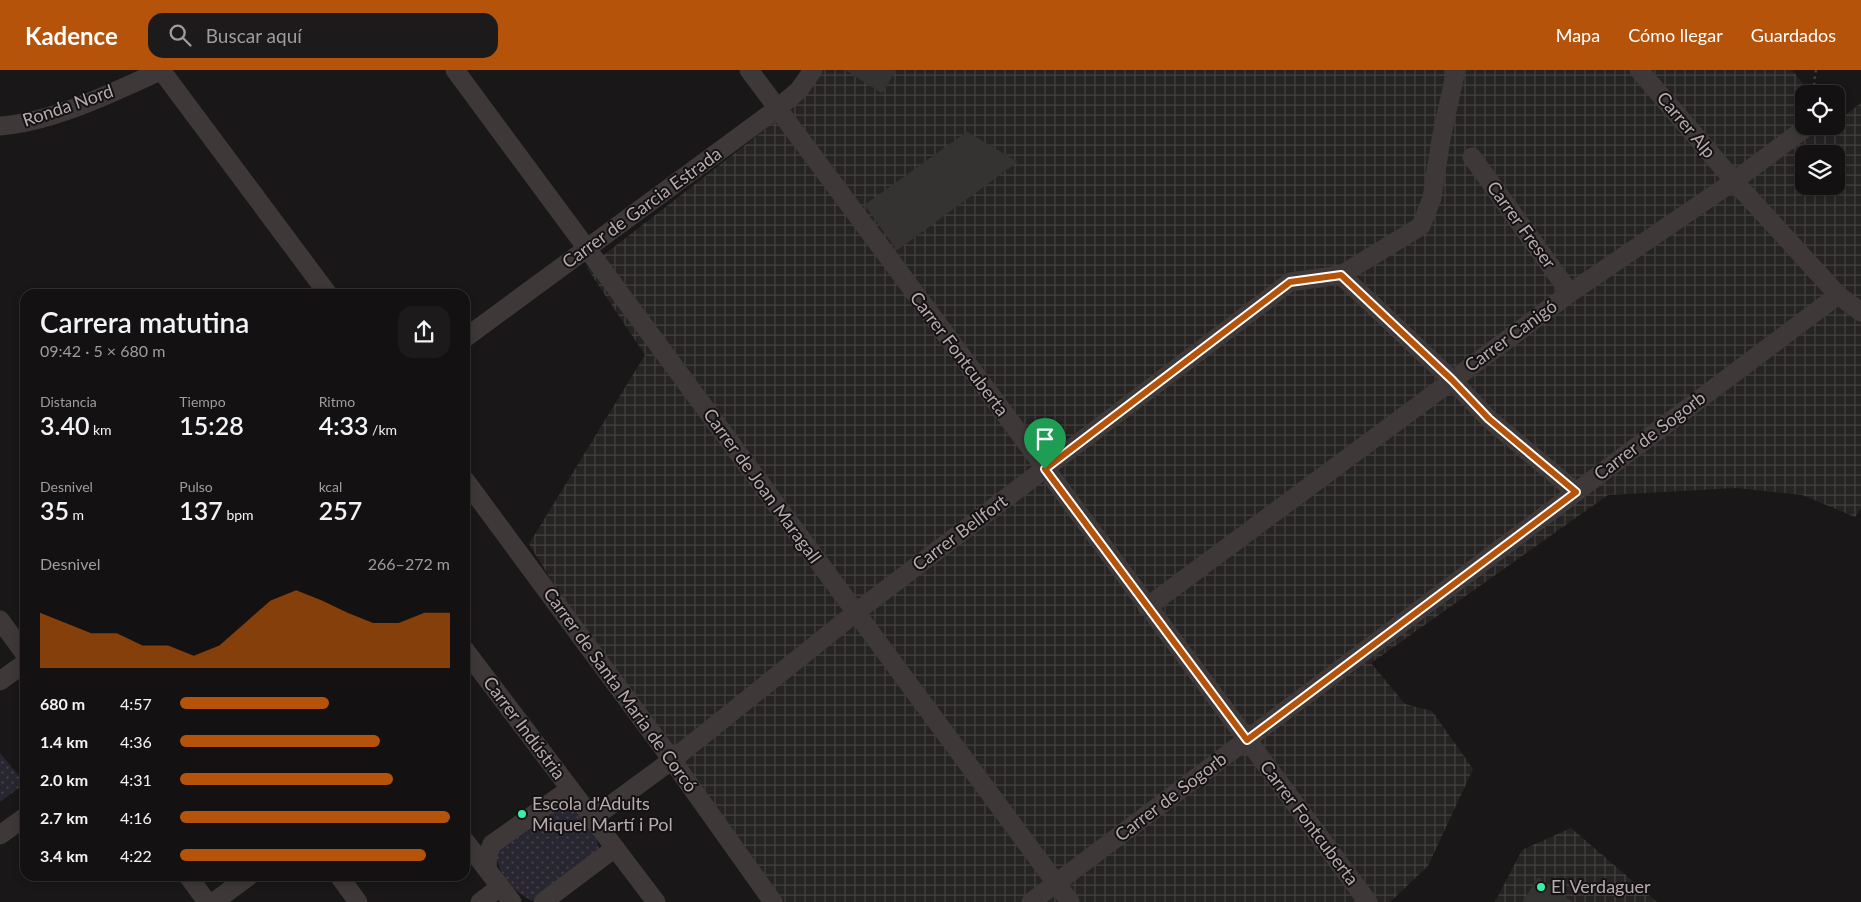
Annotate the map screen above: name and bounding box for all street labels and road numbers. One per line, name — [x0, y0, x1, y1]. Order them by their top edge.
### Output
street label: Ronda Nord — [19, 79, 116, 131]
street label: Carrer Alp — [1653, 87, 1721, 162]
street label: Carrer de Garcia Estrada — [557, 142, 725, 272]
street label: Carrer Freser — [1483, 176, 1561, 273]
street label: Carrer Fontcuberta — [906, 287, 1014, 420]
street label: Carrer Canigó — [1460, 294, 1561, 376]
street label: Carrer de Sogorb — [1589, 386, 1710, 484]
street label: Carrer de Joan Maragall — [699, 404, 826, 567]
street label: Carrer Bellfort — [908, 489, 1011, 575]
street label: Carrer de Santa Maria de Corcó — [539, 583, 702, 796]
street label: Carrer Indústria — [479, 672, 571, 783]
street label: Carrer de Sogorb — [1110, 747, 1231, 845]
street label: Carrer Fontcuberta — [1256, 756, 1364, 889]

